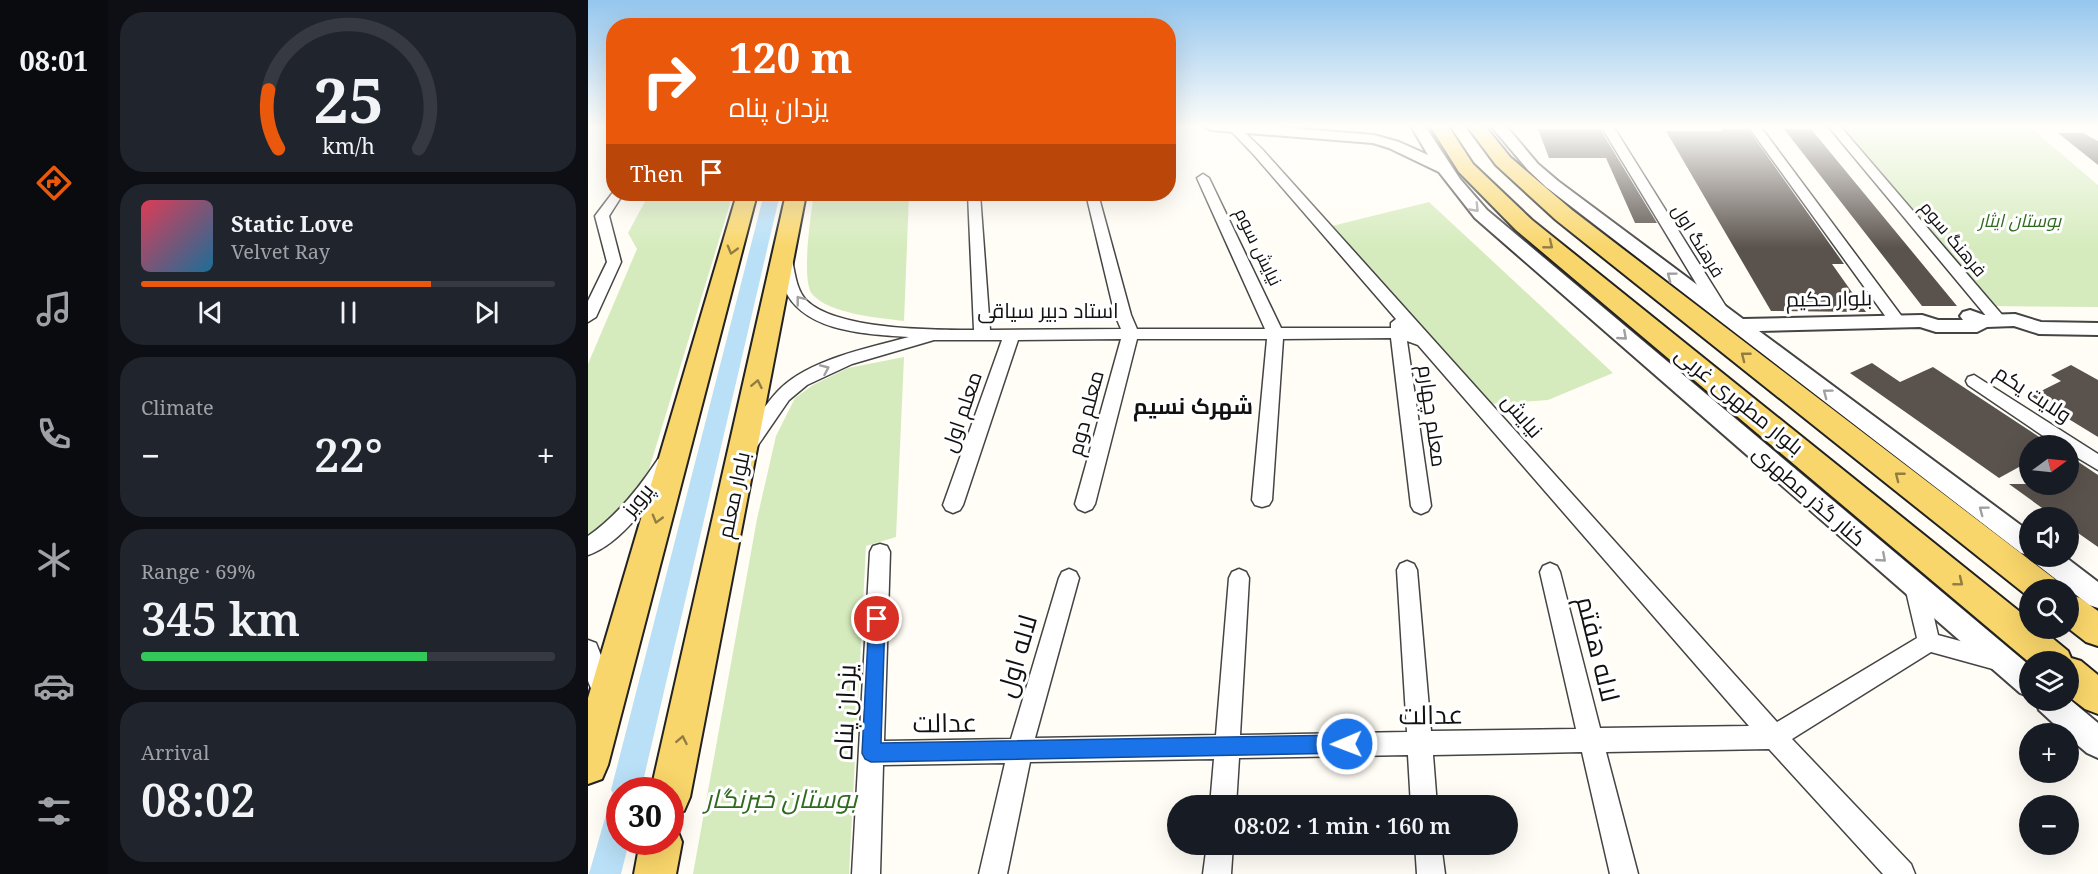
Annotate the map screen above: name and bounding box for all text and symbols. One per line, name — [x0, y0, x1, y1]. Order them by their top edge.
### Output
text: 120 m — [729, 28, 853, 85]
text: 08:01 — [19, 42, 89, 79]
icon: right — [630, 42, 708, 120]
text: 25 — [313, 56, 383, 141]
text: یزدان پناه — [729, 88, 829, 125]
text: km/h — [322, 132, 375, 161]
icon: arrive — [695, 156, 728, 189]
text: Then — [630, 158, 683, 188]
icon: directions — [33, 162, 75, 204]
street label: فرهنگ سوم — [1914, 195, 1992, 282]
street label: فرهنگ اول — [1667, 199, 1731, 282]
one-way arrow — [1468, 200, 1479, 211]
street label: نیایش سوم — [1229, 204, 1288, 290]
text: Static Love — [231, 208, 354, 238]
park label: بوستان ایثار — [1977, 208, 2062, 232]
text: Velvet Ray — [231, 238, 330, 265]
one-way arrow — [1542, 238, 1553, 249]
one-way arrow — [727, 244, 739, 255]
one-way arrow — [1667, 272, 1678, 283]
street label: بلوار حکیم — [1786, 283, 1872, 314]
icon: music — [33, 288, 75, 330]
icon: previous — [194, 296, 227, 329]
icon: pause — [332, 296, 365, 329]
icon: next — [470, 296, 503, 329]
one-way arrow — [796, 296, 807, 307]
street label: استاد دبیر سیاقی — [977, 296, 1119, 324]
one-way arrow — [1616, 328, 1627, 339]
street label: بلوار مطهری غربی — [1670, 340, 1810, 461]
one-way arrow — [1741, 353, 1752, 364]
street label: ولایت یکم — [1989, 358, 2077, 429]
street label: معلم چهارم — [1411, 363, 1454, 469]
one-way arrow — [819, 364, 830, 376]
street label: معلم دوم — [1060, 367, 1111, 459]
street label: معلم اول — [934, 368, 989, 456]
one-way arrow — [750, 380, 763, 390]
street label: نيايش — [1496, 387, 1550, 443]
one-way arrow — [1823, 389, 1834, 400]
district label: شهرک نسیم — [1133, 390, 1253, 422]
text: Climate — [141, 394, 214, 421]
icon: phone — [33, 413, 75, 455]
text: 22° — [314, 424, 383, 485]
text: − — [141, 433, 160, 478]
text: + — [537, 433, 555, 478]
north arrow — [2019, 435, 2079, 495]
map controls — [2019, 435, 2079, 855]
street label: کنار گذر مطهری — [1747, 438, 1872, 552]
street label: بلوار معلم — [710, 449, 757, 541]
one-way arrow — [1894, 472, 1905, 483]
street label: پرویز — [615, 477, 660, 523]
one-way arrow — [1978, 507, 1989, 518]
button: sound — [2019, 507, 2079, 567]
one-way arrow — [651, 513, 664, 523]
icon: climate — [33, 539, 75, 581]
one-way arrow — [1875, 551, 1886, 562]
text: Range · 69% — [141, 558, 255, 585]
one-way arrow — [1952, 575, 1963, 586]
button: search — [2019, 579, 2079, 639]
text: 345 km — [141, 588, 300, 649]
street label: لاله هفتم — [1567, 592, 1629, 706]
pin — [851, 593, 902, 644]
icon: arrive — [860, 602, 893, 635]
street label: لاله اول — [987, 610, 1045, 701]
button: layers — [2019, 651, 2079, 711]
street label: یزدان پناه — [824, 663, 864, 760]
icon: car — [33, 665, 75, 707]
street label: عدالت — [1398, 695, 1464, 733]
street label: عدالت — [912, 703, 978, 741]
position arrow — [1315, 712, 1379, 776]
button: + — [2019, 723, 2079, 783]
one-way arrow — [675, 735, 688, 745]
text: Arrival — [141, 739, 209, 766]
text: 08:02 — [141, 769, 256, 830]
speed limit sign: 30 — [606, 777, 684, 855]
park label: بوستان خبرنگار — [702, 780, 859, 816]
icon: filters — [33, 790, 75, 832]
button: − — [2019, 795, 2079, 855]
text: 08:02 · 1 min · 160 m — [1234, 810, 1451, 840]

